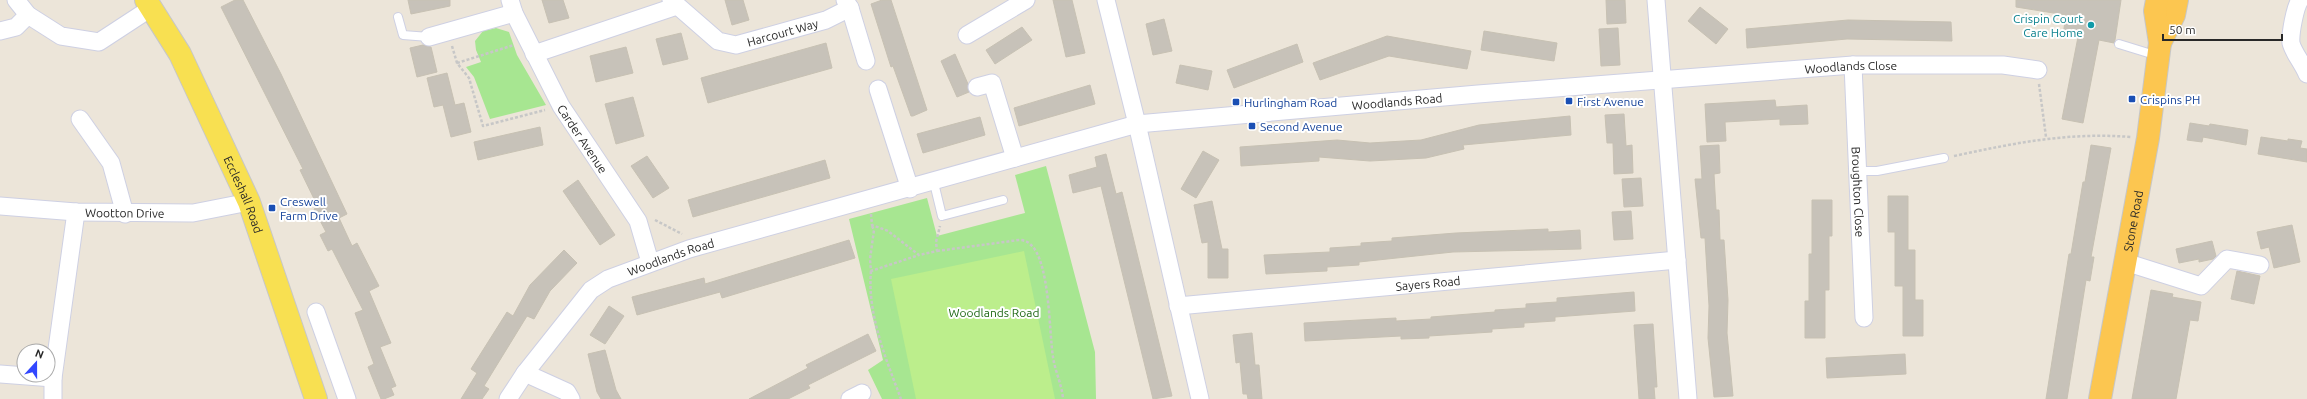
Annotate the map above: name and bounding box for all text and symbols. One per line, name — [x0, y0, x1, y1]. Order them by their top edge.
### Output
place label: Crispin Court Care Home — [2013, 12, 2083, 39]
street label: Harcourt Way — [745, 16, 820, 48]
scale bar — [2163, 16, 2282, 42]
marker: Crispin Court Care Home — [2086, 20, 2096, 30]
text: 50 m — [2169, 23, 2196, 36]
street label: Woodlands Close — [1804, 59, 1897, 75]
street label: Woodlands Road — [1351, 91, 1443, 112]
place label: Crispins PH — [2140, 93, 2200, 106]
marker: Crispins PH — [2127, 94, 2137, 104]
place label: First Avenue — [1577, 95, 1644, 108]
place label: Hurlingham Road — [1244, 96, 1337, 109]
marker: First Avenue — [1564, 96, 1574, 106]
marker: Hurlingham Road — [1231, 97, 1241, 107]
street label: Carder Avenue — [555, 102, 610, 175]
place label: Second Avenue — [1260, 120, 1343, 133]
marker: Second Avenue — [1247, 121, 1257, 131]
street label: Broughton Close — [1850, 146, 1867, 237]
street label: Eccleshall Road — [222, 154, 266, 235]
street label: Stone Road — [2121, 189, 2145, 253]
place label: Creswell Farm Drive — [280, 195, 338, 222]
marker: Creswell Farm Drive — [267, 203, 277, 213]
street label: Wootton Drive — [85, 206, 165, 219]
street label: Woodlands Road — [626, 236, 716, 278]
street label: Sayers Road — [1395, 273, 1461, 292]
park label: Woodlands Road — [949, 306, 1039, 319]
north arrow — [16, 343, 56, 383]
text: N — [34, 347, 46, 361]

